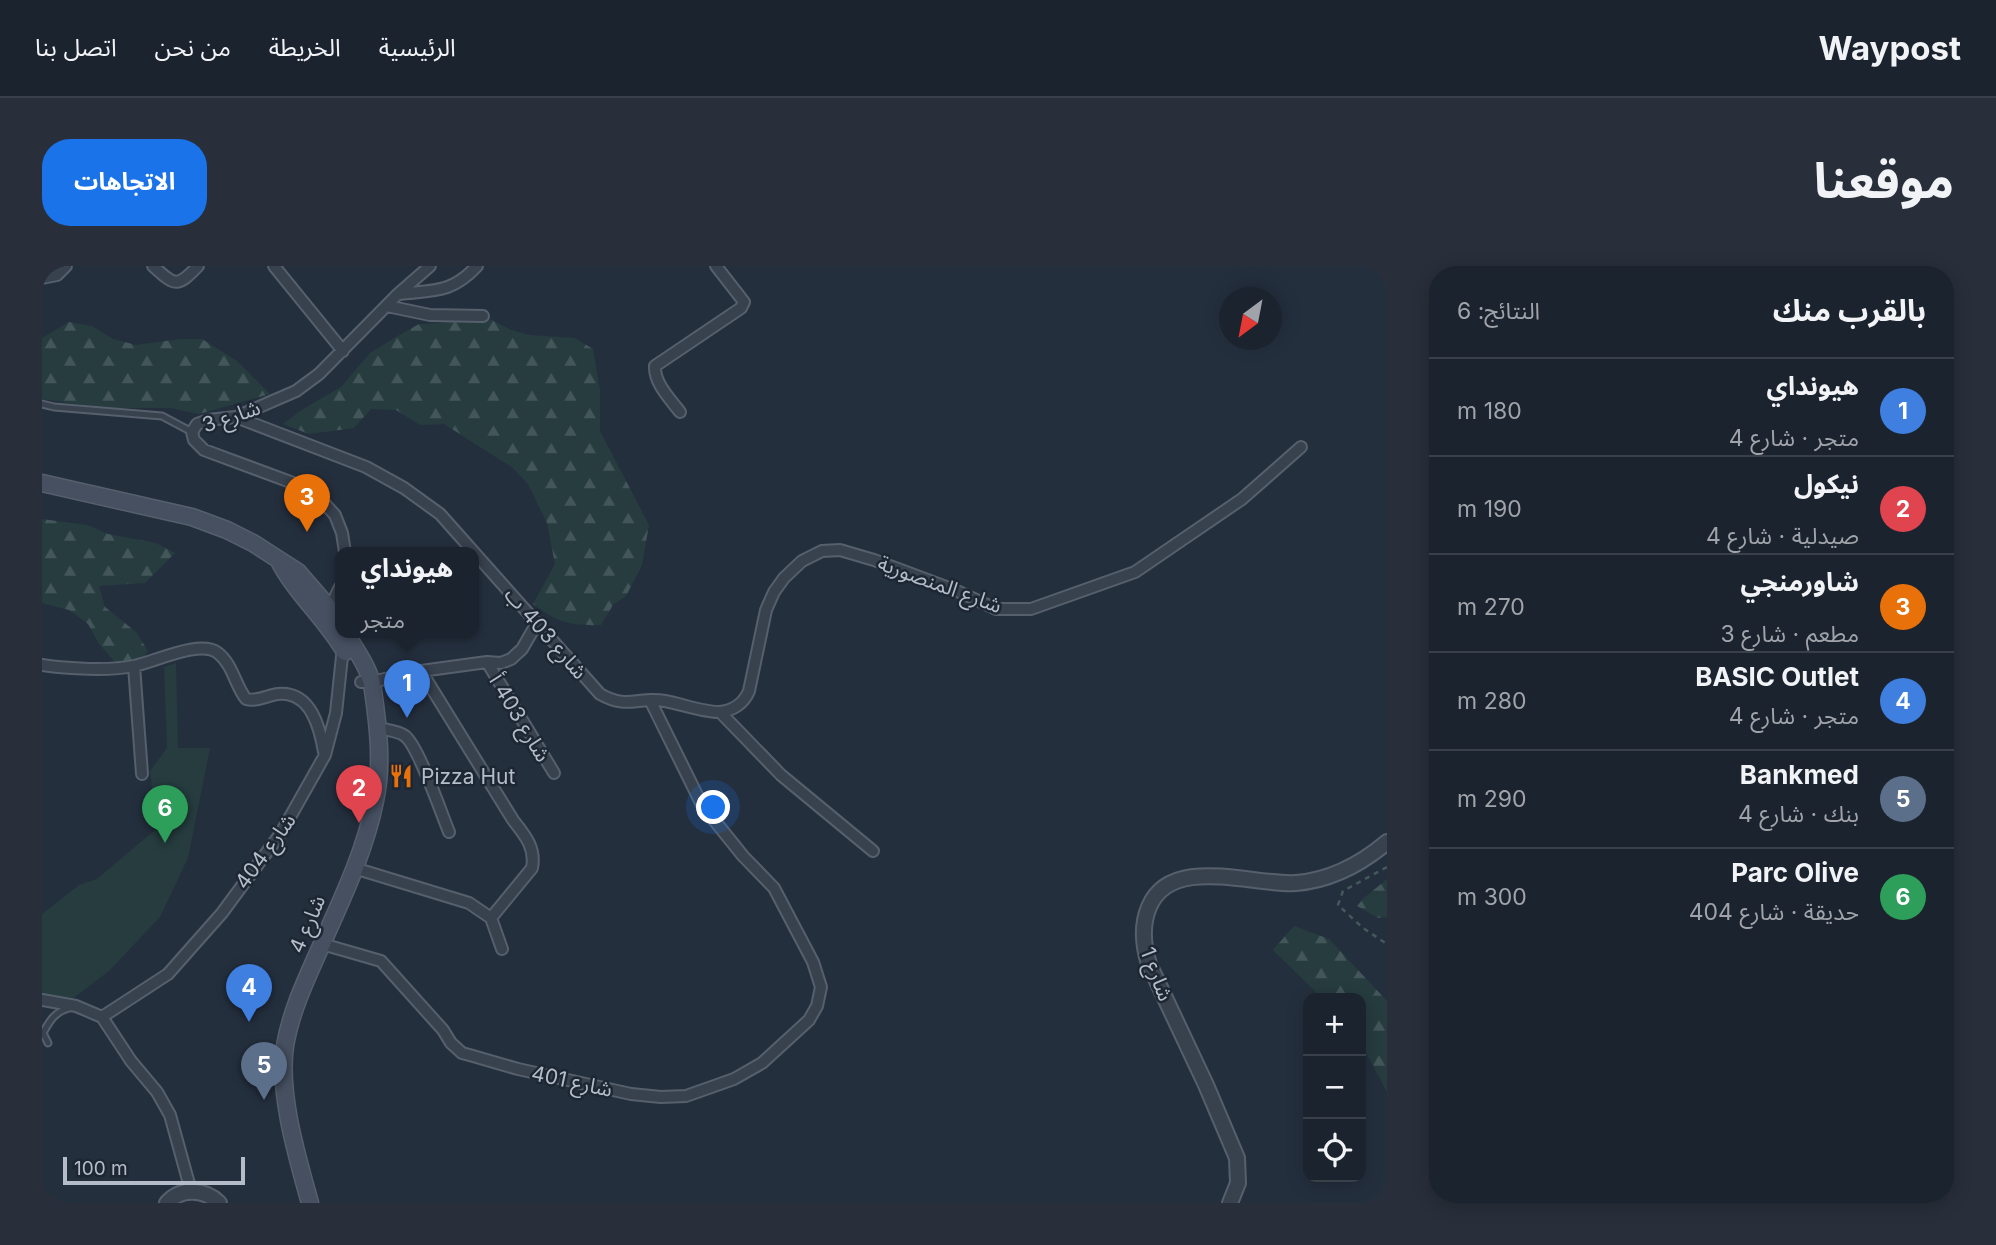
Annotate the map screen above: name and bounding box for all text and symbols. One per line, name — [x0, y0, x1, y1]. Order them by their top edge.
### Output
text: Waypost — [1819, 28, 1961, 68]
text: اتصل بنا — [35, 33, 117, 62]
text: من نحن — [155, 33, 231, 62]
text: الخريطة — [269, 33, 341, 62]
text: الرئيسية — [379, 33, 456, 62]
button: الاتجاهات — [42, 139, 207, 226]
text: موقعنا — [1814, 151, 1954, 210]
north arrow — [1219, 287, 1282, 350]
text: بالقرب منك — [1773, 292, 1926, 328]
text: النتائج: 6 — [1457, 297, 1540, 325]
text: هيونداي — [1767, 370, 1859, 401]
street label: شارع 3 — [199, 394, 264, 440]
text: 180 m — [1457, 397, 1522, 425]
text: 1 — [1898, 397, 1908, 425]
text: متجر · شارع 4 — [1729, 424, 1859, 452]
text: نيكول — [1794, 468, 1859, 499]
pin: 3 — [284, 474, 330, 532]
text: 190 m — [1457, 495, 1522, 523]
text: 2 — [1896, 495, 1910, 523]
text: صيدلية · شارع 4 — [1706, 522, 1859, 550]
popup — [335, 547, 479, 638]
street label: شارع المنصورية — [874, 550, 1005, 621]
text: هيونداي — [361, 552, 453, 583]
text: شاورمنجي — [1741, 566, 1859, 597]
street label: شارع 403 ب — [497, 582, 593, 686]
text: 270 m — [1457, 593, 1525, 621]
text: 3 — [1896, 593, 1910, 621]
text: متجر — [361, 606, 405, 634]
text: مطعم · شارع 3 — [1721, 620, 1859, 648]
pin: 1 — [384, 660, 430, 718]
text: BASIC Outlet — [1695, 661, 1859, 692]
street label: شارع 403 أ — [481, 669, 556, 768]
text: 280 m — [1457, 687, 1526, 715]
text: 4 — [1895, 687, 1911, 715]
text: متجر · شارع 4 — [1729, 702, 1859, 730]
text: Bankmed — [1740, 759, 1859, 790]
restaurant icon: Pizza Hut — [387, 762, 415, 790]
place label: Pizza Hut — [421, 764, 515, 789]
pin: 2 — [336, 765, 382, 823]
pin: 6 — [142, 785, 188, 843]
text: 290 m — [1457, 785, 1526, 813]
text: 5 — [1896, 785, 1910, 813]
your location — [696, 790, 730, 824]
text: بنك · شارع 4 — [1738, 800, 1859, 828]
street label: شارع 404 — [229, 808, 303, 895]
text: Parc Olive — [1731, 857, 1859, 888]
text: 300 m — [1457, 883, 1527, 911]
text: 6 — [1896, 883, 1910, 911]
street label: شارع 4 — [284, 891, 333, 958]
text: حديقة · شارع 404 — [1689, 898, 1859, 926]
street label: شارع 1 — [1133, 944, 1179, 1005]
pin: 4 — [226, 964, 272, 1022]
map controls — [1303, 993, 1366, 1182]
button: + — [1303, 993, 1366, 1056]
pin: 5 — [241, 1042, 287, 1100]
button: − — [1303, 1056, 1366, 1119]
street label: شارع 401 — [529, 1060, 615, 1105]
button: locate — [1303, 1119, 1366, 1182]
scale bar — [63, 1154, 245, 1186]
text: 100 m — [74, 1157, 128, 1180]

